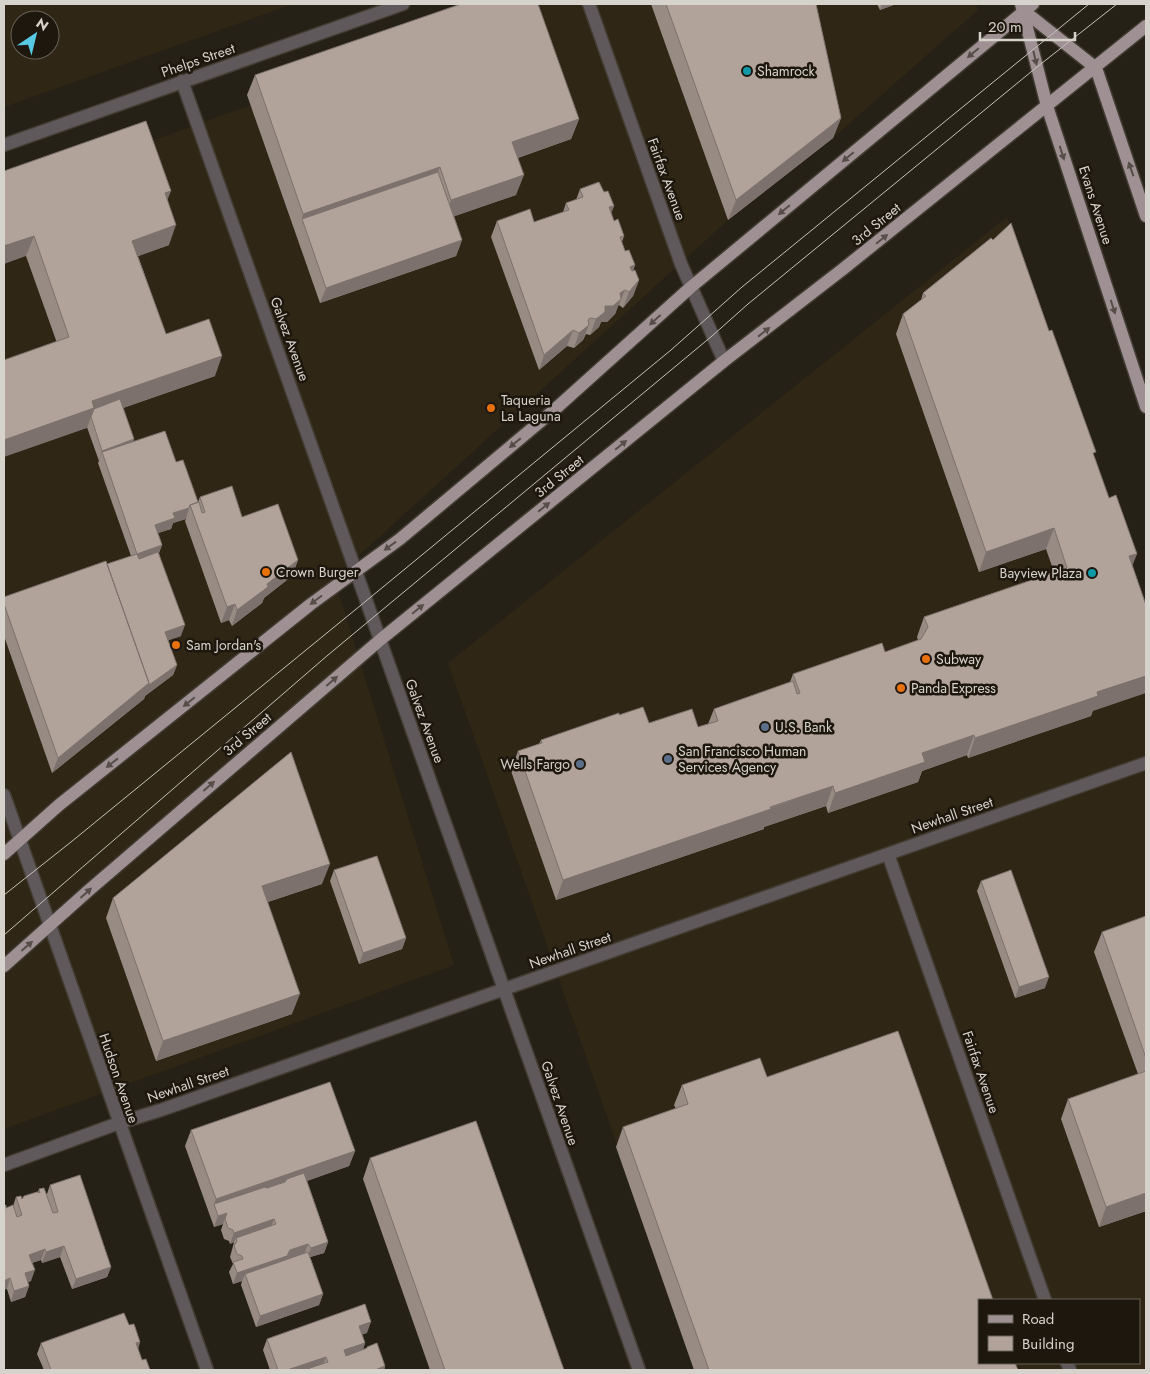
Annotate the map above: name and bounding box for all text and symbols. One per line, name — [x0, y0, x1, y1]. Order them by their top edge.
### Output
north arrow — [10, 10, 60, 60]
scale bar — [980, 10, 1075, 42]
text: N — [32, 13, 53, 36]
text: 20 m — [988, 16, 1022, 38]
street label: Phelps Street — [158, 38, 238, 82]
one-way arrow — [966, 48, 979, 59]
one-way arrow — [1031, 51, 1039, 66]
place label: Shamrock — [757, 61, 816, 81]
marker: Shamrock — [741, 65, 753, 77]
street label: Fairfax Avenue — [643, 135, 691, 223]
one-way arrow — [1059, 145, 1067, 160]
one-way arrow — [842, 152, 855, 163]
one-way arrow — [1126, 162, 1134, 177]
street label: Evans Avenue — [1074, 163, 1118, 247]
street label: 3rd Street — [847, 198, 905, 250]
one-way arrow — [778, 205, 791, 216]
one-way arrow — [875, 233, 888, 244]
street label: Galvez Avenue — [266, 294, 314, 384]
one-way arrow — [1109, 300, 1117, 315]
one-way arrow — [649, 314, 661, 326]
one-way arrow — [757, 326, 770, 337]
place label: Taqueria La Laguna — [501, 390, 561, 426]
marker: Taqueria La Laguna — [485, 402, 497, 414]
one-way arrow — [509, 437, 522, 448]
one-way arrow — [614, 440, 627, 451]
street label: 3rd Street — [530, 450, 588, 502]
one-way arrow — [537, 501, 550, 512]
one-way arrow — [383, 541, 397, 551]
place label: Crown Burger — [276, 562, 359, 582]
place label: Bayview Plaza — [1000, 563, 1082, 583]
marker: Crown Burger — [260, 566, 272, 578]
marker: Bayview Plaza — [1086, 567, 1098, 579]
one-way arrow — [310, 595, 323, 606]
one-way arrow — [411, 604, 424, 615]
place label: Sam Jordan's — [186, 635, 262, 655]
marker: Sam Jordan's — [170, 639, 182, 651]
place label: Subway — [936, 649, 982, 669]
marker: Subway — [920, 653, 932, 665]
one-way arrow — [326, 675, 338, 687]
street label: Galvez Avenue — [401, 676, 449, 766]
place label: Panda Express — [911, 678, 996, 698]
marker: Panda Express — [895, 682, 907, 694]
one-way arrow — [183, 697, 196, 708]
street label: 3rd Street — [218, 707, 276, 760]
place label: U.S. Bank — [775, 717, 833, 737]
marker: U.S. Bank — [759, 721, 771, 733]
place label: San Francisco Human Services Agency — [678, 741, 806, 777]
marker: San Francisco Human Services Agency — [662, 753, 674, 765]
place label: Wells Fargo — [500, 754, 570, 774]
one-way arrow — [106, 758, 119, 769]
marker: Wells Fargo — [574, 758, 586, 770]
one-way arrow — [202, 781, 215, 792]
street label: Newhall Street — [908, 791, 996, 838]
one-way arrow — [79, 887, 91, 899]
street label: Newhall Street — [526, 926, 614, 973]
one-way arrow — [21, 941, 33, 952]
street label: Fairfax Avenue — [958, 1028, 1004, 1116]
street label: Hudson Avenue — [94, 1030, 144, 1126]
street label: Galvez Avenue — [536, 1058, 584, 1148]
street label: Newhall Street — [144, 1060, 232, 1107]
legend — [978, 1299, 1140, 1364]
text: Road — [1022, 1308, 1054, 1330]
text: Building — [1022, 1333, 1074, 1355]

